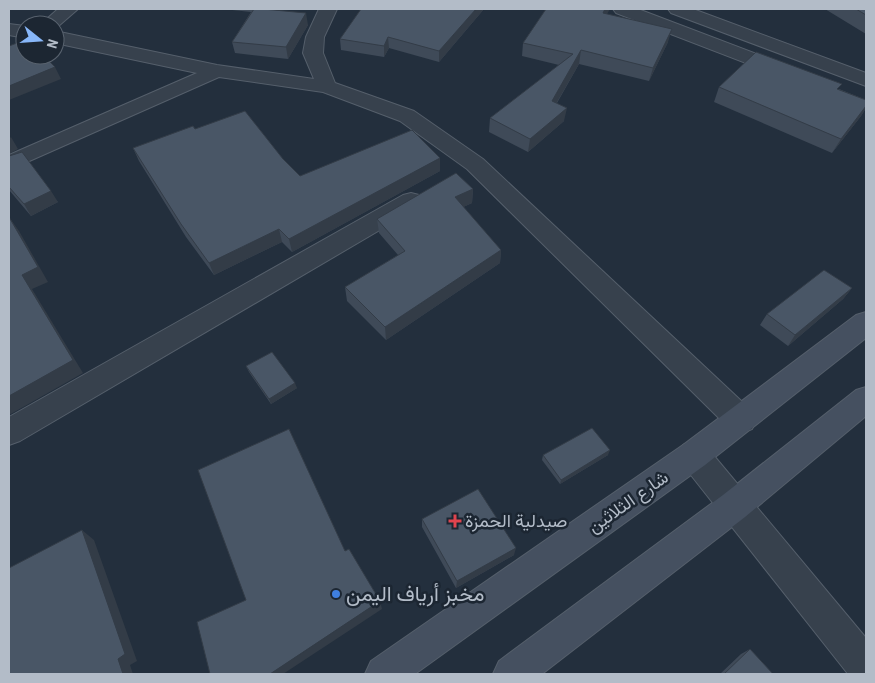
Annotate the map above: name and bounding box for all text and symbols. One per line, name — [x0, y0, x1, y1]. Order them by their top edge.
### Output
north arrow — [15, 15, 65, 65]
text: N — [44, 37, 61, 50]
street label: شارع الثلاثين — [584, 466, 673, 539]
place label: صيدلية الحمزة — [465, 510, 567, 532]
marker: صيدلية الحمزة — [449, 515, 461, 527]
place label: مخبز أرياف اليمن — [346, 582, 485, 607]
marker: مخبز أرياف اليمن — [330, 588, 342, 600]

